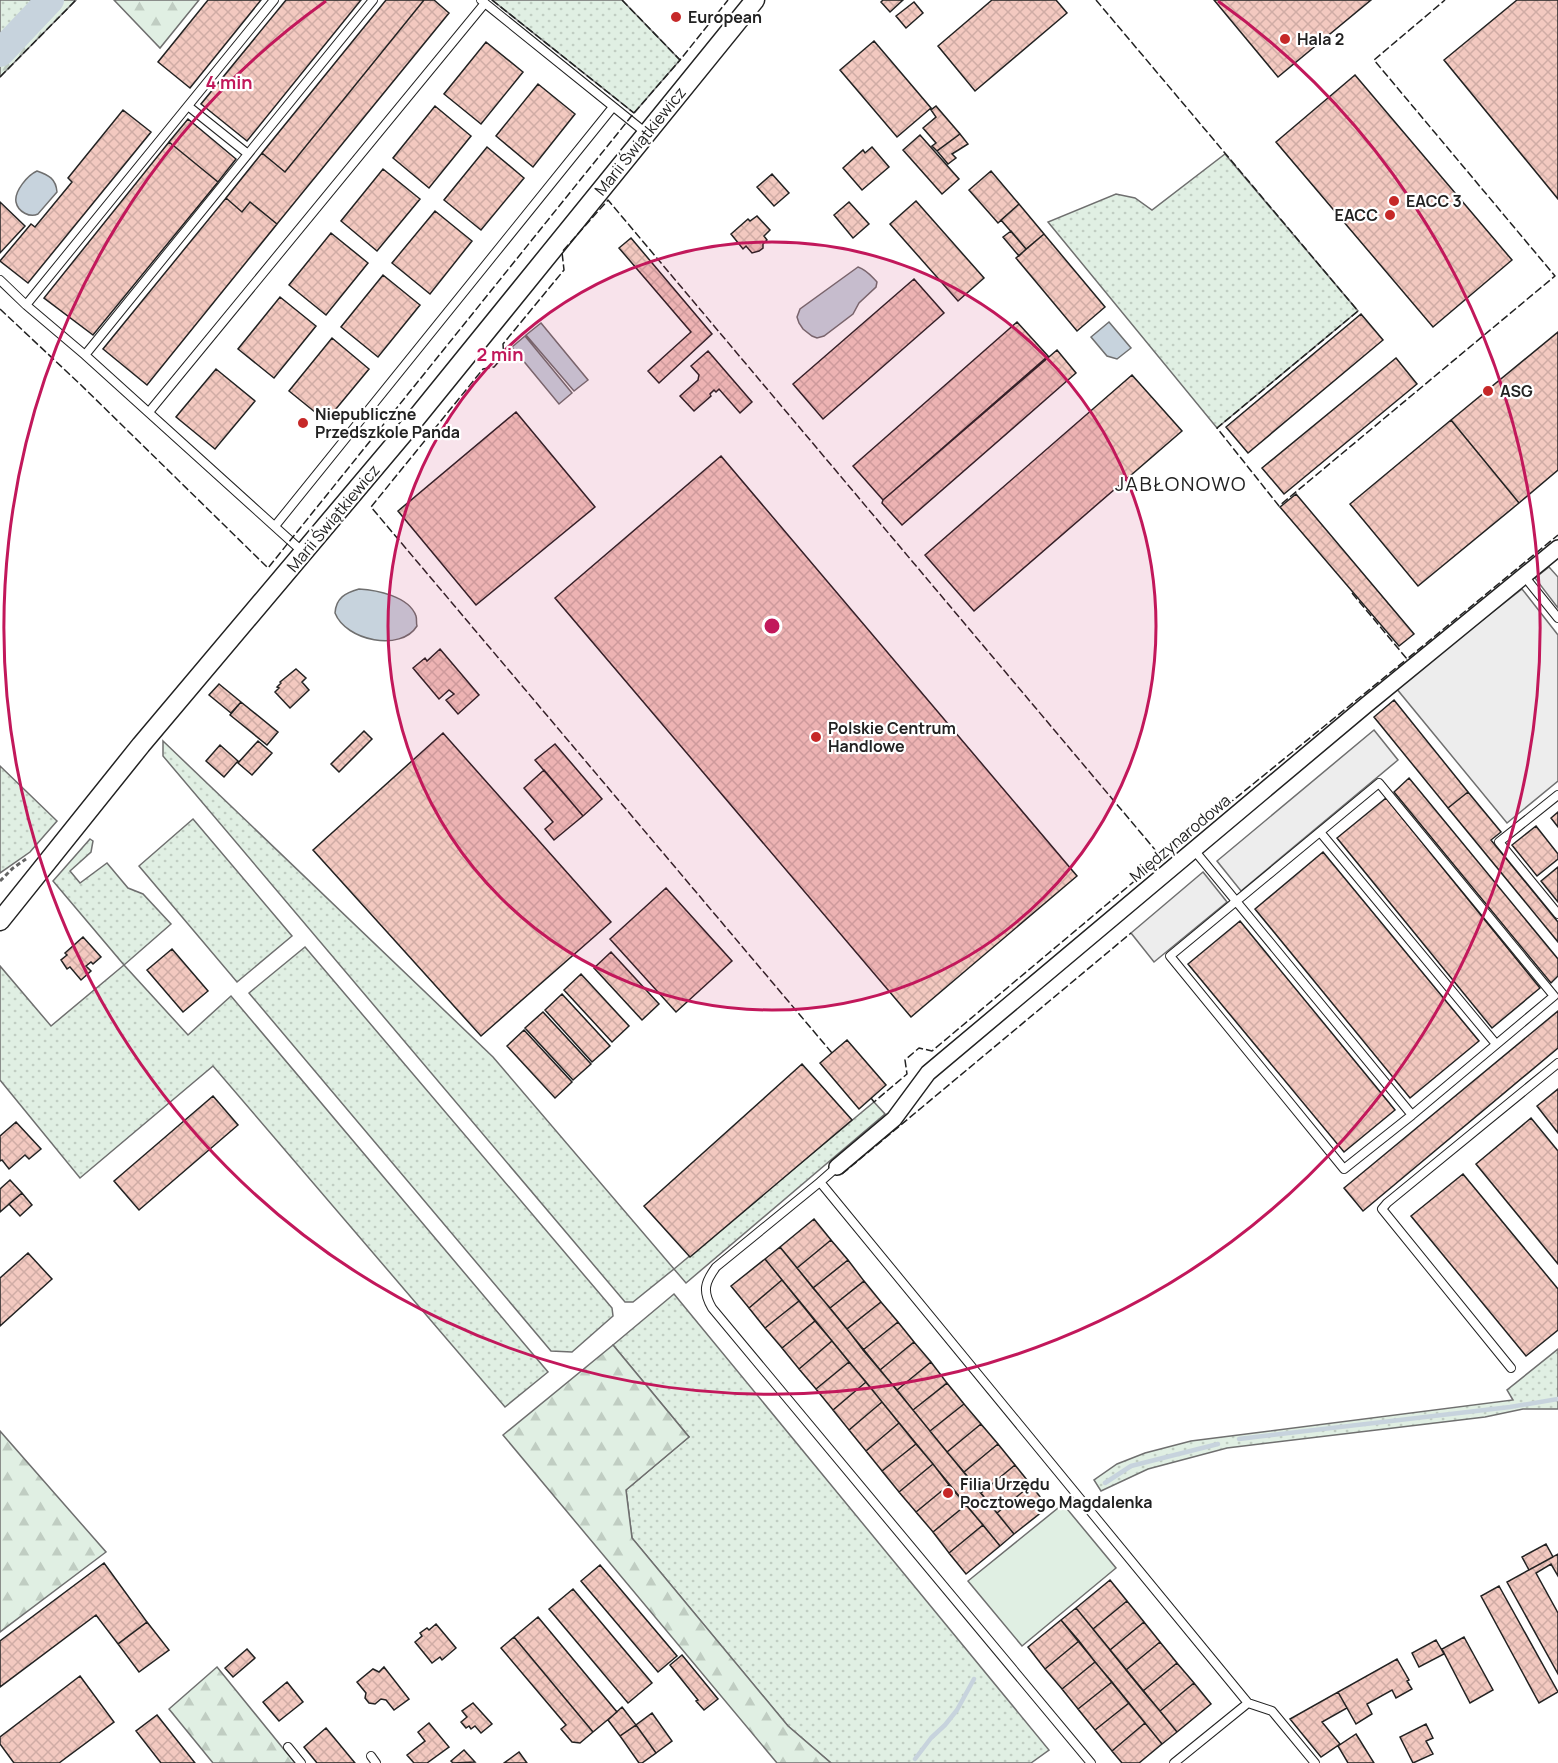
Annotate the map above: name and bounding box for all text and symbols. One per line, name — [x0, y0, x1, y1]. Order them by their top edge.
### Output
place label: European — [688, 6, 762, 28]
marker: European — [669, 10, 683, 24]
place label: Hala 2 — [1297, 28, 1344, 50]
marker: Hala 2 — [1278, 32, 1292, 46]
text: 4 min — [205, 70, 253, 94]
street label: Marii Świątkiewicz — [589, 82, 691, 200]
place label: EACC 3 — [1406, 190, 1462, 212]
marker: EACC 3 — [1387, 194, 1401, 208]
place label: EACC — [1335, 204, 1378, 226]
marker: EACC — [1383, 208, 1397, 222]
text: 2 min — [477, 342, 523, 366]
place label: ASG — [1500, 380, 1533, 402]
marker: ASG — [1481, 384, 1495, 398]
place label: Niepubliczne Przedszkole Panda — [315, 403, 460, 443]
marker: Niepubliczne Przedszkole Panda — [296, 416, 310, 430]
street label: Marii Świątkiewicz — [282, 460, 384, 576]
district label: JABŁONOWO — [1115, 470, 1247, 497]
centre of rings — [762, 616, 782, 636]
place label: Polskie Centrum Handlowe — [828, 717, 956, 757]
marker: Polskie Centrum Handlowe — [809, 730, 823, 744]
street label: Międzynarodowa — [1125, 789, 1235, 887]
place label: Filia Urzędu Pocztowego Magdalenka — [960, 1473, 1152, 1513]
marker: Filia Urzędu Pocztowego Magdalenka — [941, 1486, 955, 1500]

